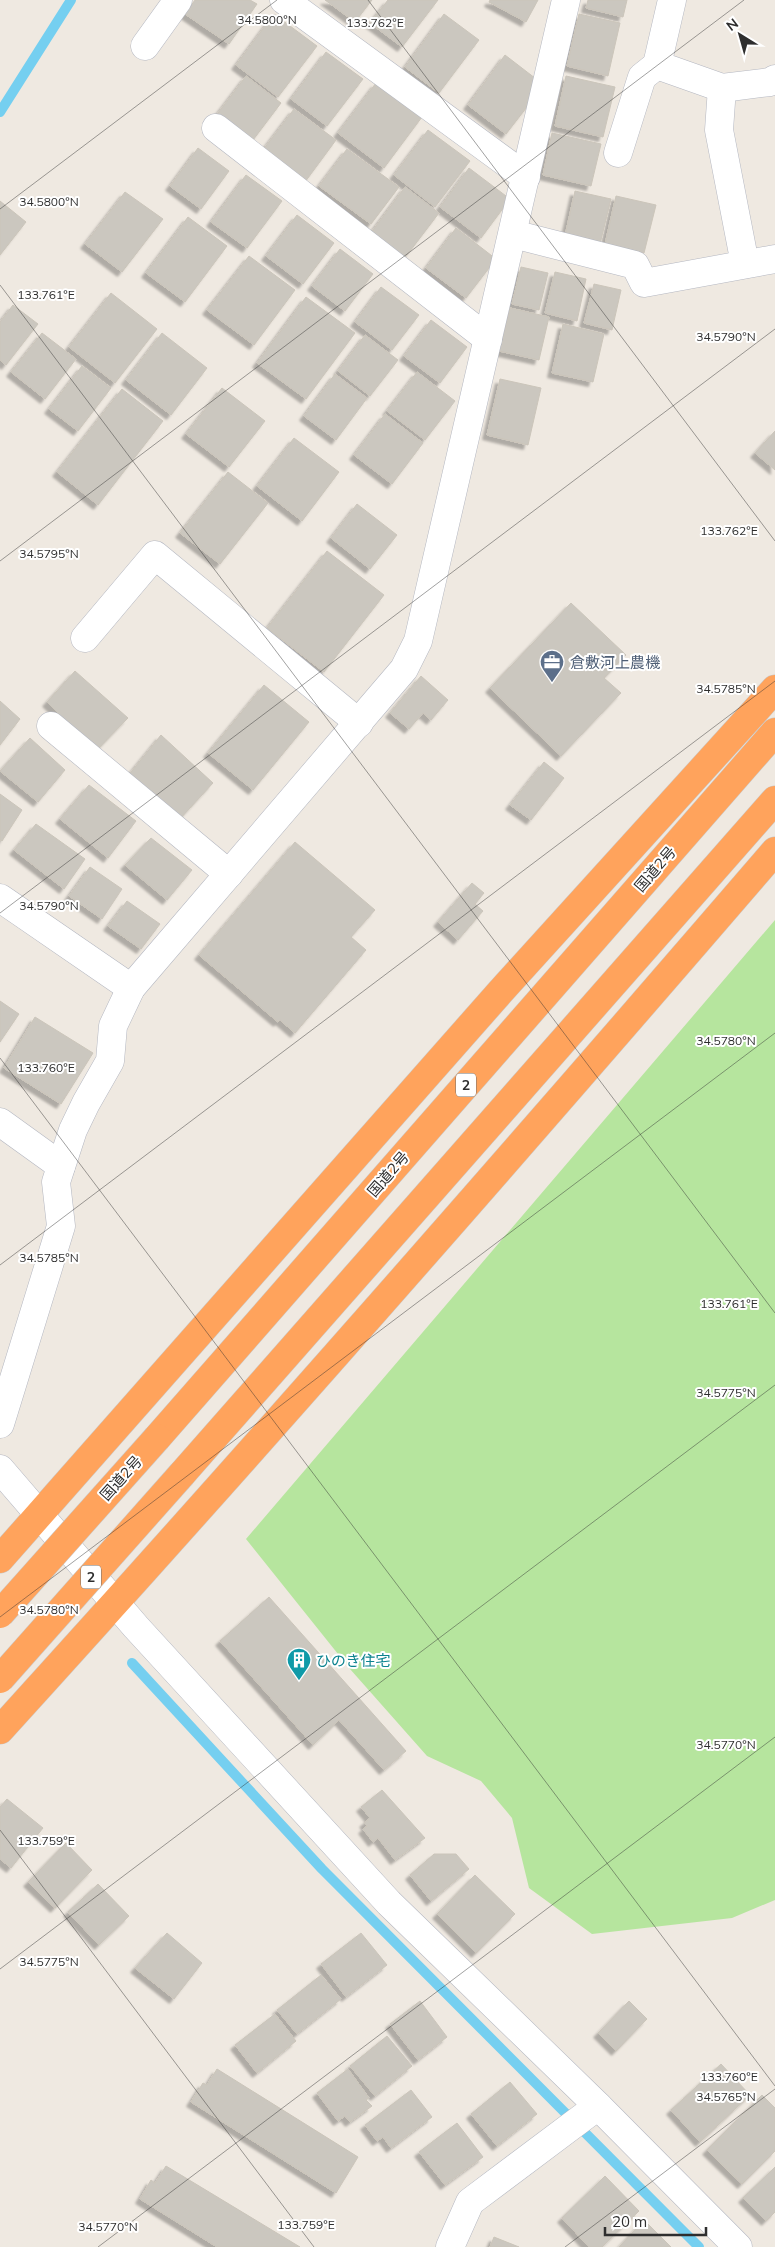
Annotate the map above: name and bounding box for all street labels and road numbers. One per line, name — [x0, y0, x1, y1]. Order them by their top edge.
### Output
street label: 国道2号 — [630, 842, 680, 896]
road number: 2 — [456, 1074, 476, 1096]
street label: 国道2号 — [363, 1147, 413, 1201]
street label: 国道2号 — [96, 1452, 146, 1504]
road number: 2 — [81, 1565, 101, 1588]

